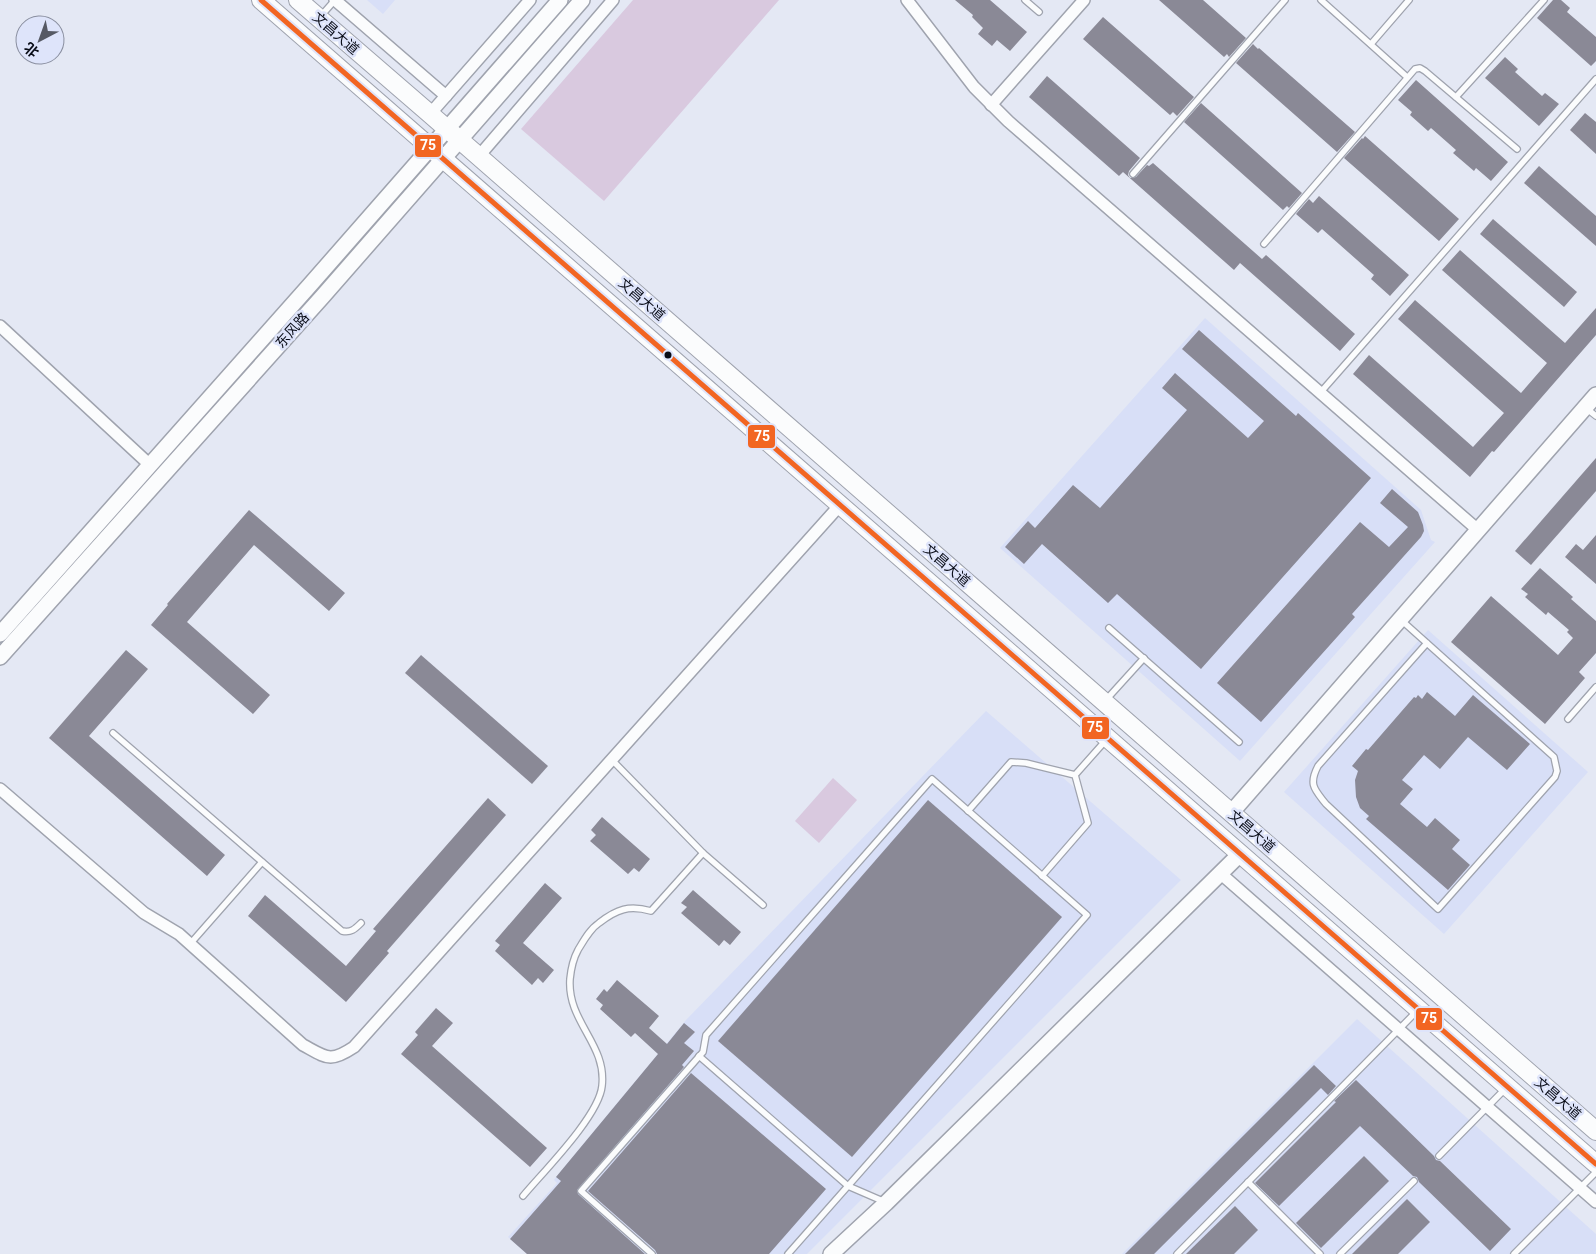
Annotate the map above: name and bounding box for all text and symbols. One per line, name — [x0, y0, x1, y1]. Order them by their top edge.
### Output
street label: 文昌大道 — [310, 9, 362, 57]
north arrow — [15, 15, 65, 65]
text: 北 — [21, 39, 42, 60]
line badge: 75 — [414, 134, 442, 158]
text: 75 — [420, 137, 436, 153]
street label: 文昌大道 — [616, 275, 668, 323]
street label: 东风路 — [272, 309, 312, 351]
unlabelled marker — [663, 350, 673, 360]
line badge: 75 — [747, 424, 776, 449]
text: 75 — [754, 428, 770, 444]
street label: 文昌大道 — [921, 541, 973, 589]
line badge: 75 — [1081, 716, 1110, 740]
text: 75 — [1087, 719, 1103, 735]
street label: 文昌大道 — [1226, 807, 1278, 855]
line badge: 75 — [1415, 1007, 1443, 1031]
text: 75 — [1421, 1010, 1437, 1026]
street label: 文昌大道 — [1532, 1074, 1584, 1122]

